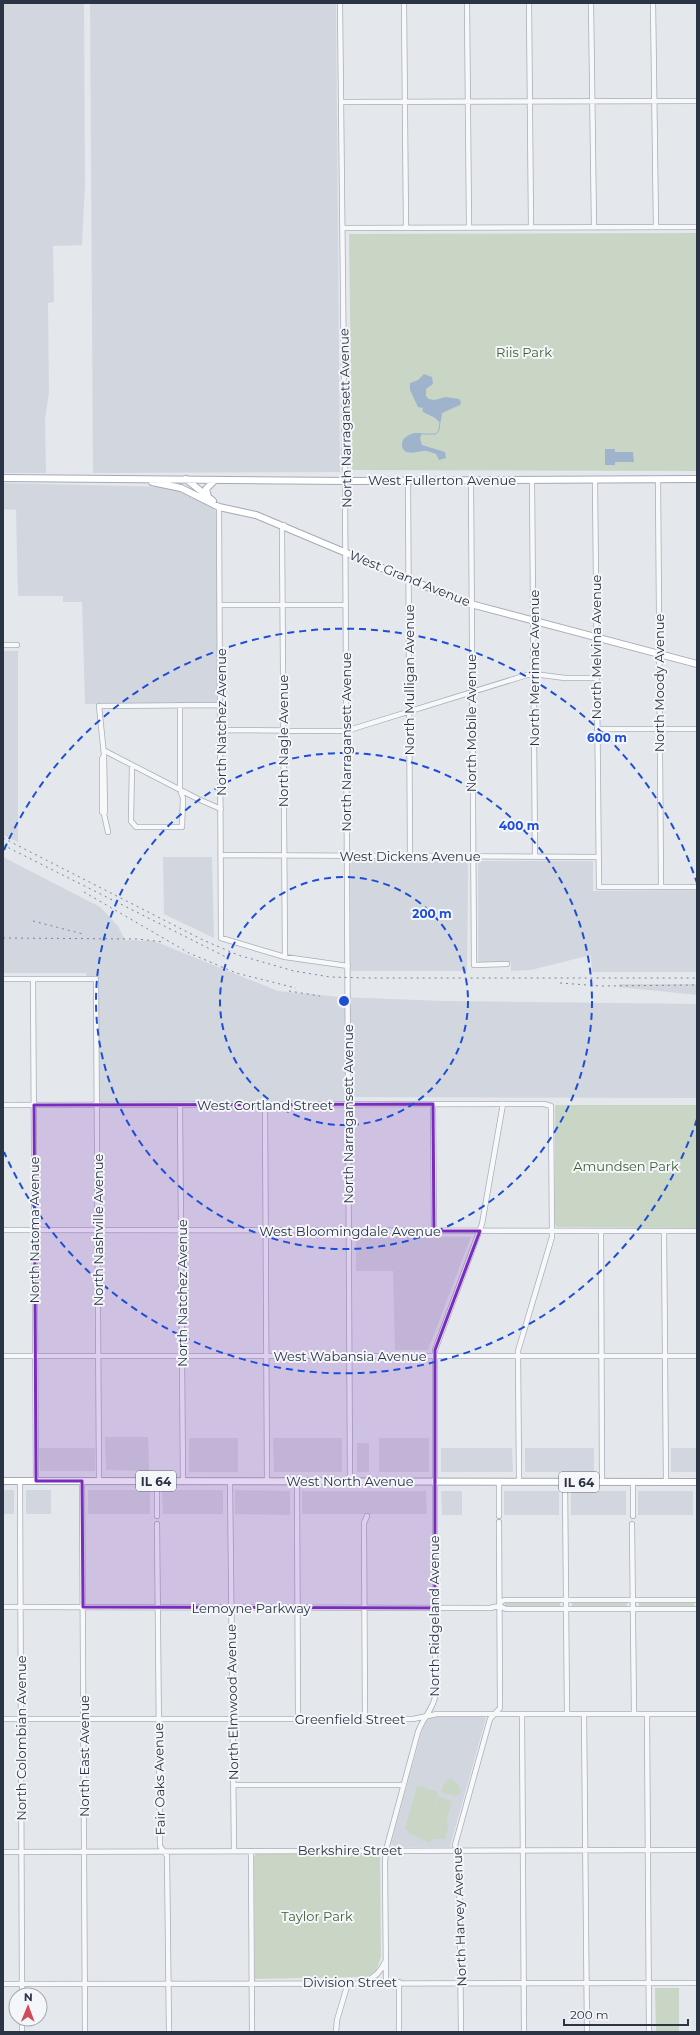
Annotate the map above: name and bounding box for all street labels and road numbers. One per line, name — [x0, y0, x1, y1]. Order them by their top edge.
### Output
street label: North Narragansett Avenue — [335, 328, 355, 508]
street label: West Fullerton Avenue — [368, 472, 516, 488]
street label: West Grand Avenue — [347, 546, 473, 610]
street label: North Melvina Avenue — [588, 574, 604, 719]
street label: North Merrimac Avenue — [526, 589, 542, 746]
street label: North Mulligan Avenue — [401, 604, 417, 756]
street label: North Moody Avenue — [651, 614, 667, 752]
street label: North Natchez Avenue — [213, 648, 229, 796]
street label: North Narragansett Avenue — [338, 652, 354, 832]
street label: North Mobile Avenue — [463, 654, 479, 792]
street label: North Nagle Avenue — [275, 675, 291, 807]
street label: West Dickens Avenue — [339, 848, 481, 864]
street label: North Narragansett Avenue — [340, 1024, 356, 1204]
street label: West Cortland Street — [197, 1097, 333, 1113]
street label: North Nashville Avenue — [90, 1154, 106, 1306]
street label: North Natoma Avenue — [26, 1156, 42, 1303]
street label: North Natchez Avenue — [174, 1219, 190, 1367]
street label: West Bloomingdale Avenue — [259, 1223, 441, 1239]
street label: West Wabansia Avenue — [273, 1348, 427, 1364]
road number: IL 64 — [136, 1471, 176, 1491]
road number: IL 64 — [559, 1472, 599, 1492]
street label: West North Avenue — [286, 1473, 414, 1489]
street label: North Ridgeland Avenue — [426, 1535, 442, 1697]
street label: Lemoyne Parkway — [191, 1600, 312, 1616]
street label: North Elmwood Avenue — [223, 1624, 241, 1780]
street label: North Colombian Avenue — [13, 1655, 29, 1821]
street label: North East Avenue — [76, 1695, 92, 1817]
street label: Greenfield Street — [295, 1711, 405, 1727]
street label: Fair Oaks Avenue — [150, 1722, 168, 1835]
street label: Berkshire Street — [298, 1842, 402, 1858]
street label: North Harvey Avenue — [449, 1847, 469, 1987]
street label: Division Street — [303, 1974, 397, 1990]

